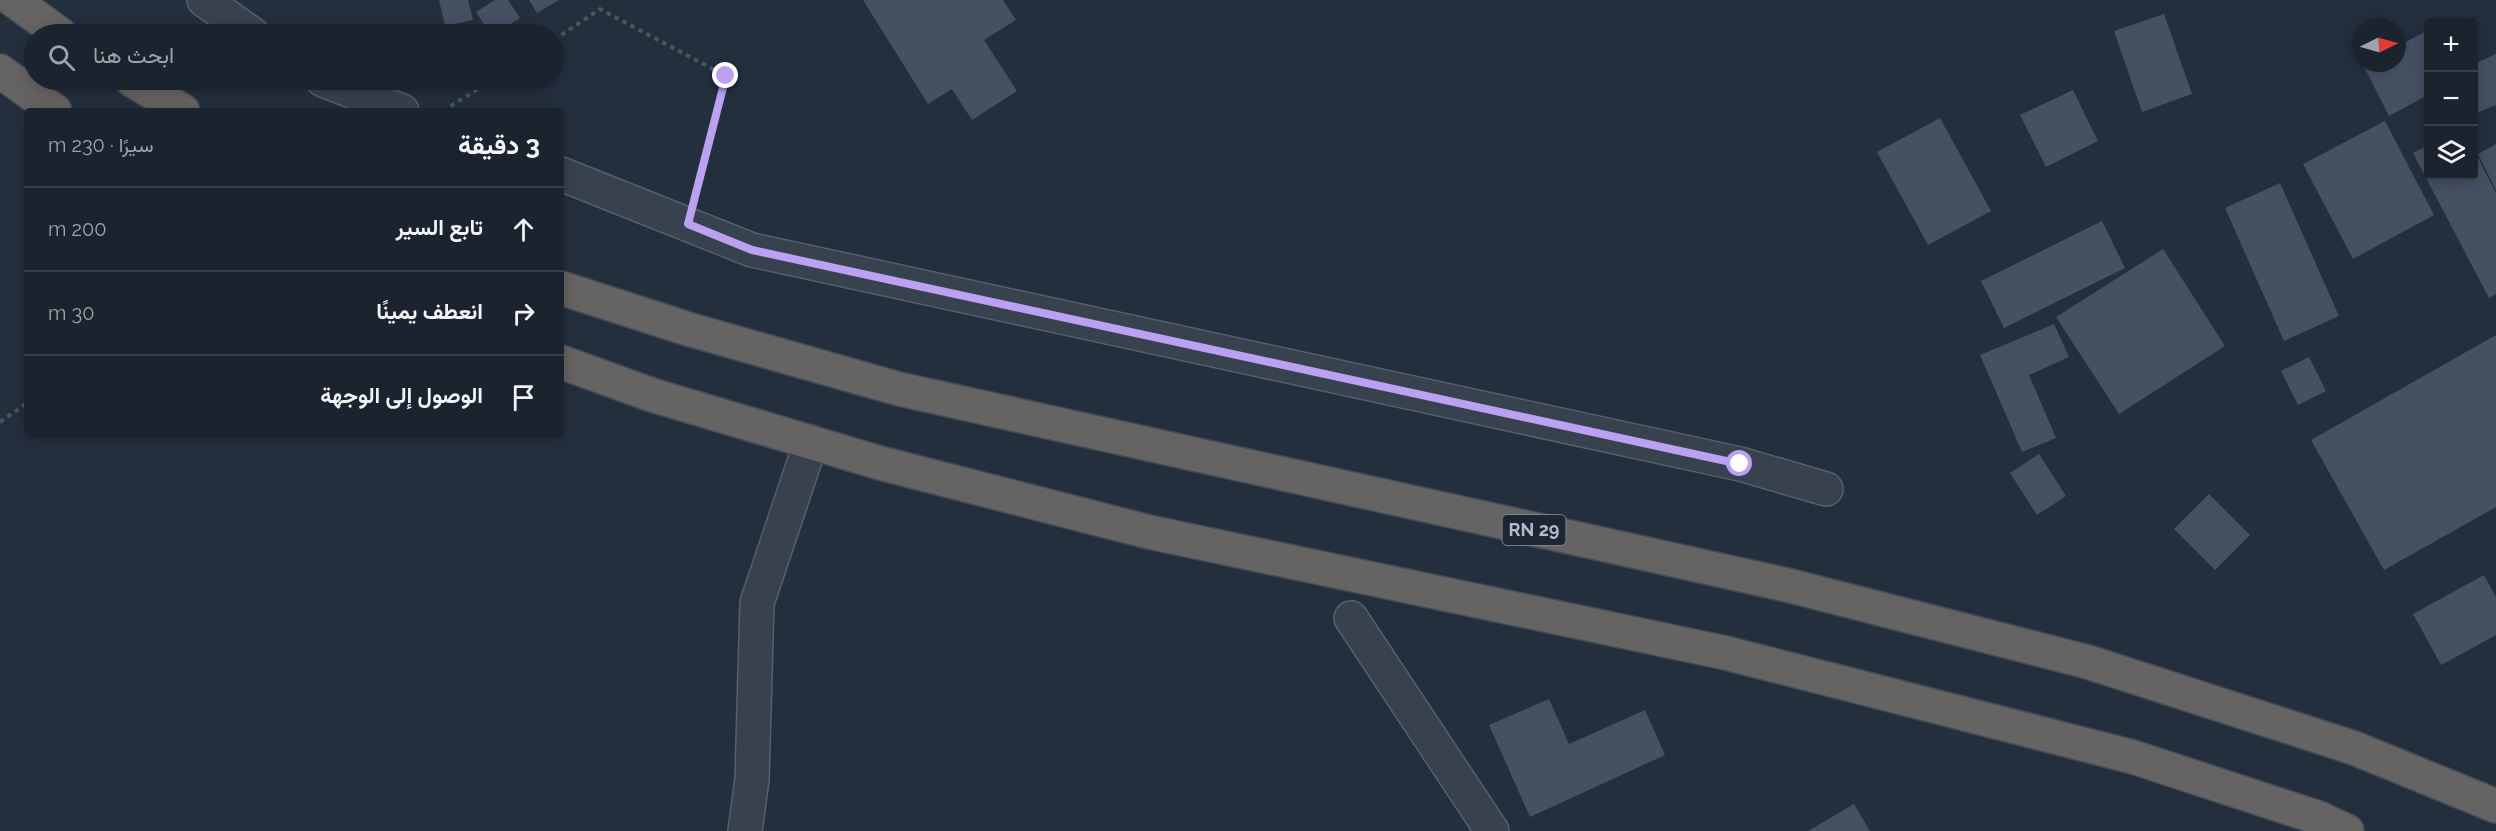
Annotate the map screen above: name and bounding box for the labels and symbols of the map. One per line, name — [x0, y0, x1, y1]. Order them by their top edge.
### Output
north arrow — [2352, 18, 2406, 72]
route end — [712, 62, 738, 88]
route start — [1726, 450, 1752, 476]
road number: RN 29 — [1502, 515, 1565, 545]

